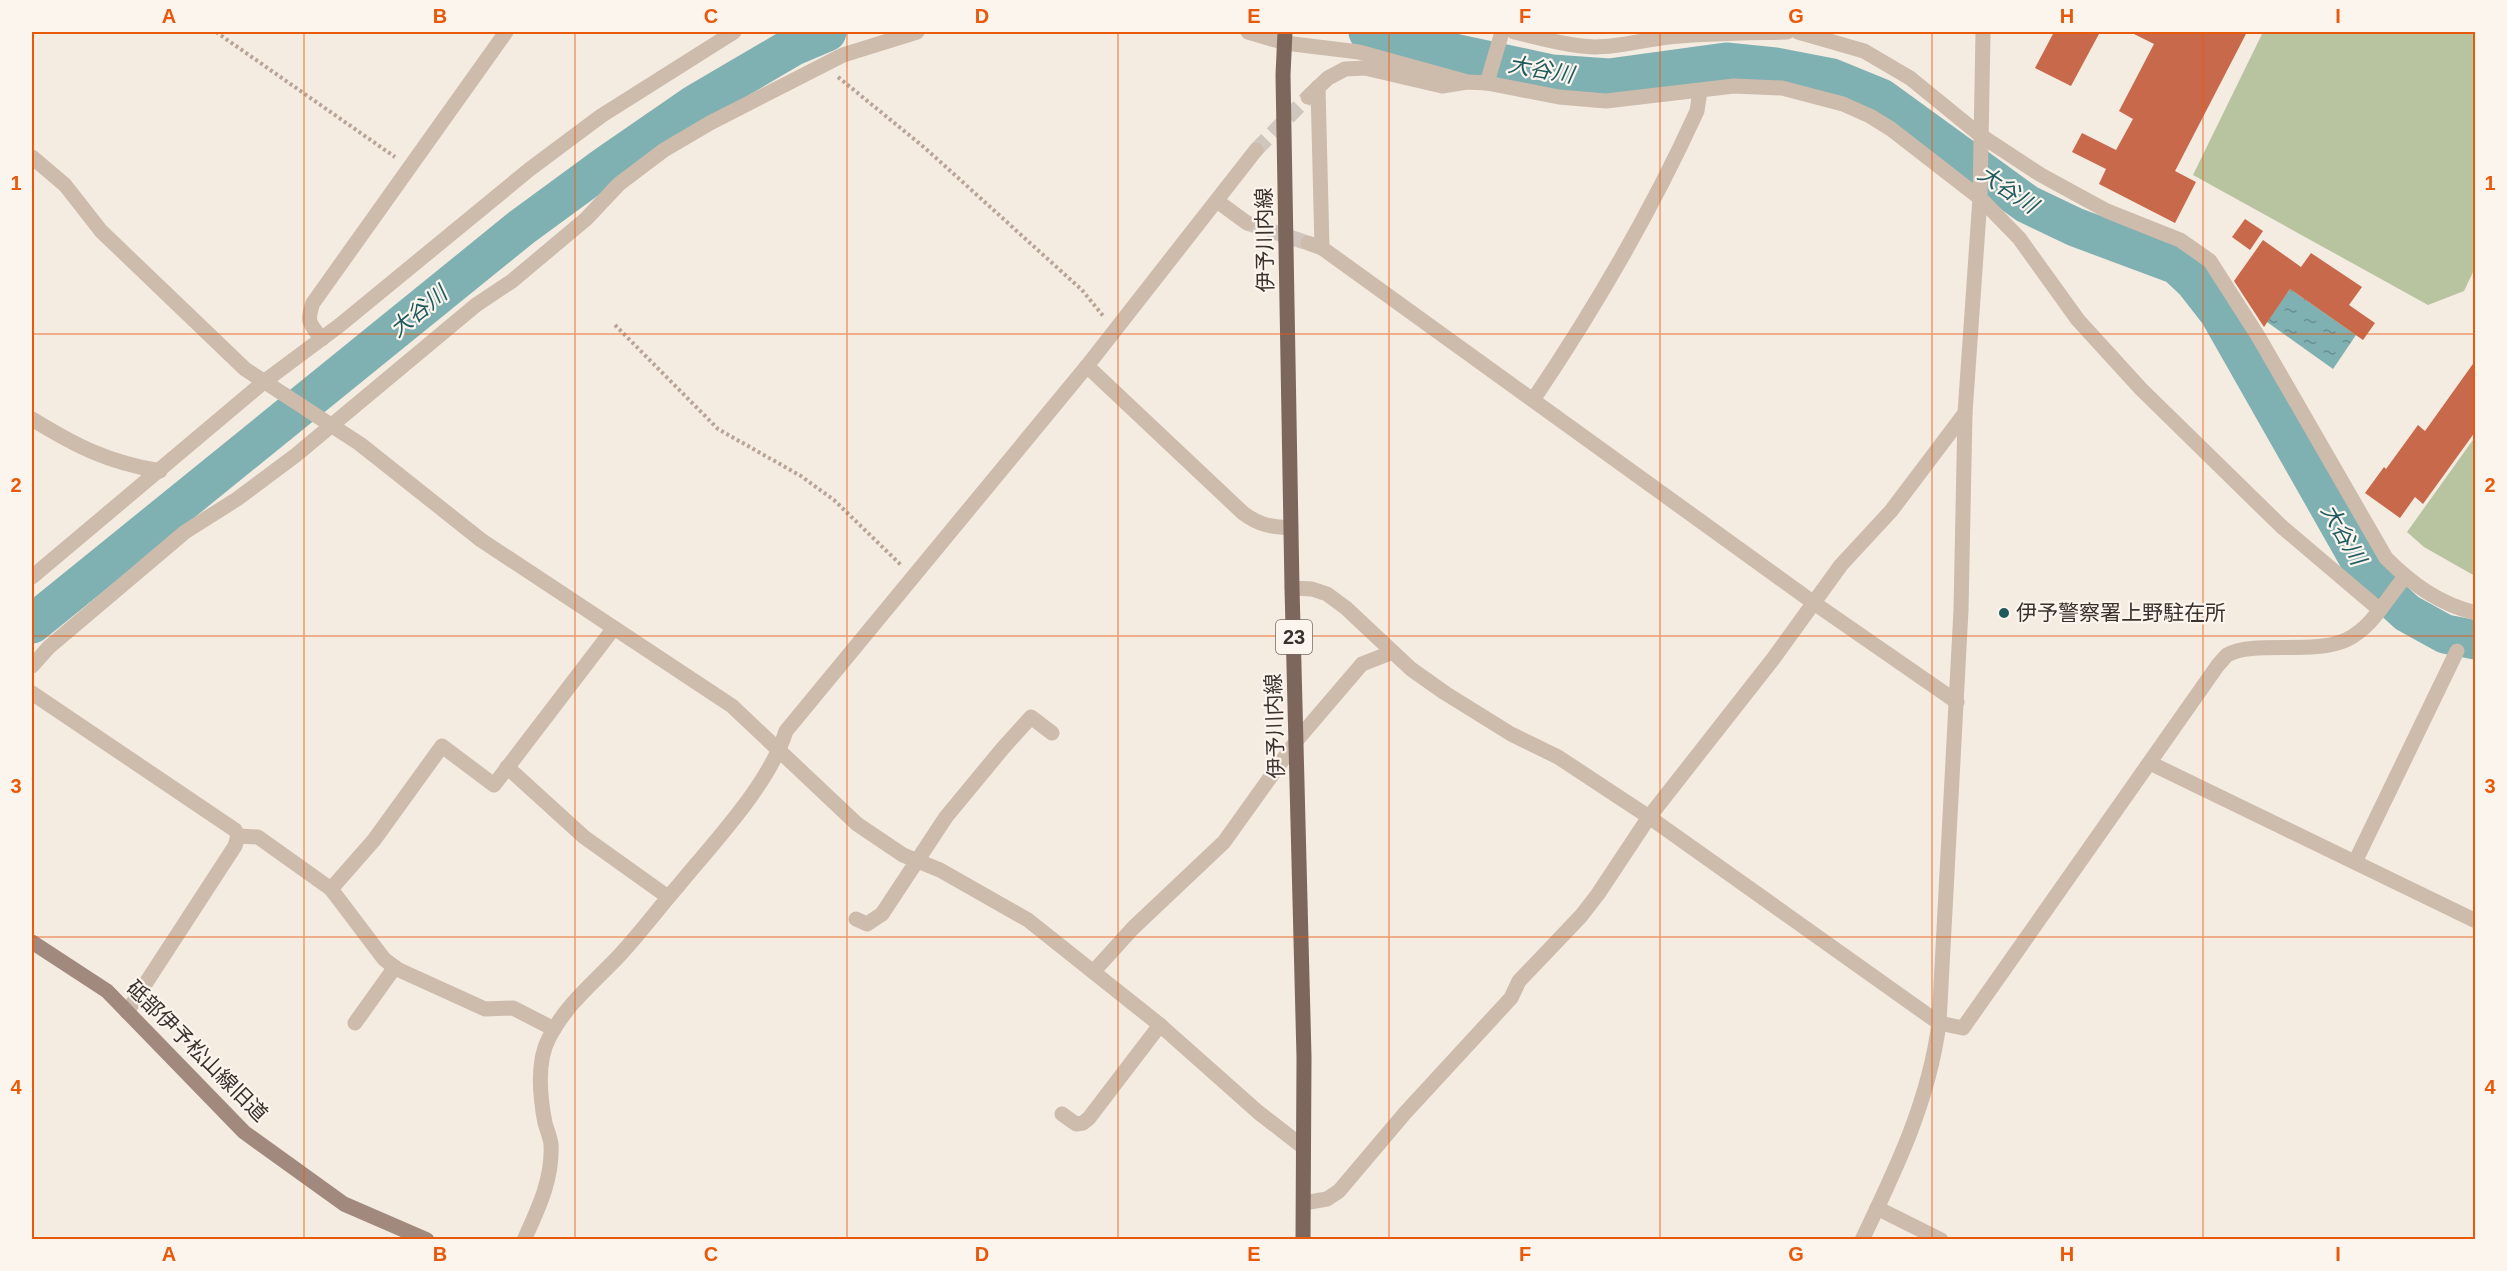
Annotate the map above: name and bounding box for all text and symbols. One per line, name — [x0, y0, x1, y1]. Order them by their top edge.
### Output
text: A — [162, 5, 176, 27]
text: B — [433, 5, 447, 27]
text: C — [704, 5, 718, 27]
text: D — [975, 5, 989, 27]
text: E — [1247, 5, 1261, 27]
text: F — [1519, 5, 1531, 27]
text: G — [1788, 5, 1804, 27]
text: H — [2060, 5, 2074, 27]
text: I — [2335, 5, 2341, 27]
water label: 大谷川 — [1506, 51, 1578, 88]
water label: 大谷川 — [1973, 161, 2044, 219]
text: 1 — [10, 172, 22, 194]
text: 1 — [2484, 172, 2496, 194]
street label: 伊予川内線 — [1252, 187, 1277, 293]
water label: 大谷川 — [385, 280, 453, 342]
text: 2 — [10, 474, 22, 496]
text: 2 — [2484, 474, 2496, 496]
water label: 大谷川 — [2316, 499, 2372, 571]
place label: 伊予警察署上野駐在所 — [2016, 601, 2226, 624]
marker: 伊予警察署上野駐在所 — [1997, 606, 2011, 620]
road number: 23 — [1276, 620, 1312, 654]
street label: 伊予川内線 — [1261, 673, 1288, 779]
text: 3 — [10, 775, 22, 797]
text: 3 — [2484, 775, 2496, 797]
street label: 砥部伊予松山線旧道 — [122, 976, 272, 1126]
text: 4 — [10, 1076, 22, 1098]
text: 4 — [2484, 1076, 2496, 1098]
text: A — [162, 1243, 176, 1265]
text: B — [433, 1243, 447, 1265]
text: C — [704, 1243, 718, 1265]
text: D — [975, 1243, 989, 1265]
text: E — [1247, 1243, 1261, 1265]
text: F — [1519, 1243, 1531, 1265]
text: G — [1788, 1243, 1804, 1265]
text: H — [2060, 1243, 2074, 1265]
text: I — [2335, 1243, 2341, 1265]

